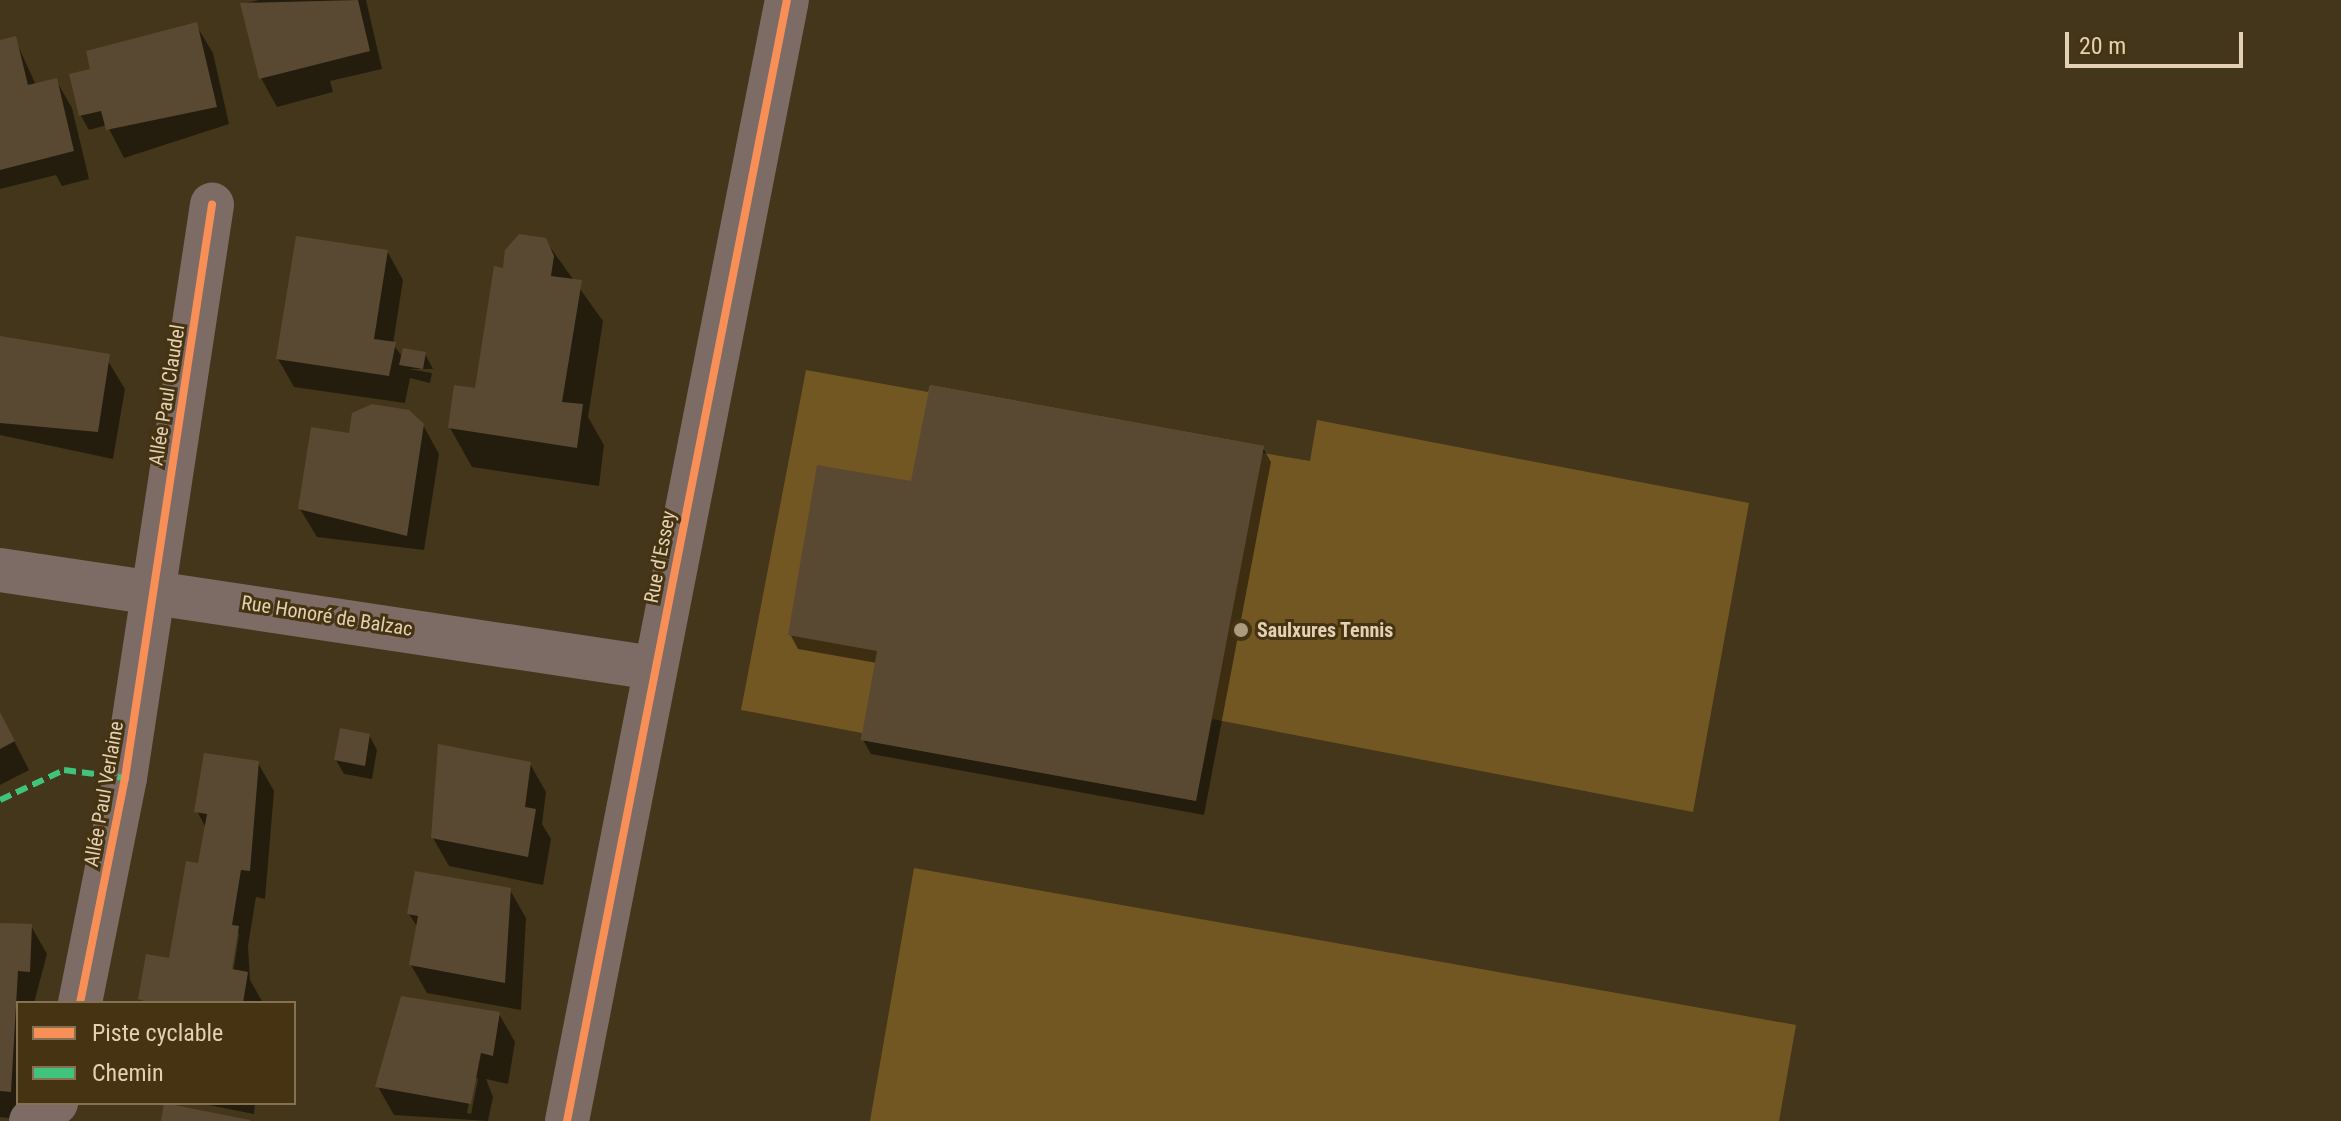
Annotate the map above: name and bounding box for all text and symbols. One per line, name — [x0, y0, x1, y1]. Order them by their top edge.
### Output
scale bar — [2069, 16, 2247, 66]
text: 20 m — [2079, 32, 2126, 60]
street label: Allée Paul Claudel — [144, 323, 190, 467]
street label: Rue d'Essey — [639, 509, 681, 605]
street label: Rue Honoré de Balzac — [240, 591, 414, 641]
place label: Saulxures Tennis — [1257, 618, 1394, 642]
marker: Saulxures Tennis — [1232, 621, 1250, 639]
street label: Allée Paul Verlaine — [79, 719, 129, 869]
legend — [16, 1001, 296, 1105]
text: Piste cyclable — [92, 1019, 223, 1047]
text: Chemin — [92, 1059, 164, 1087]

